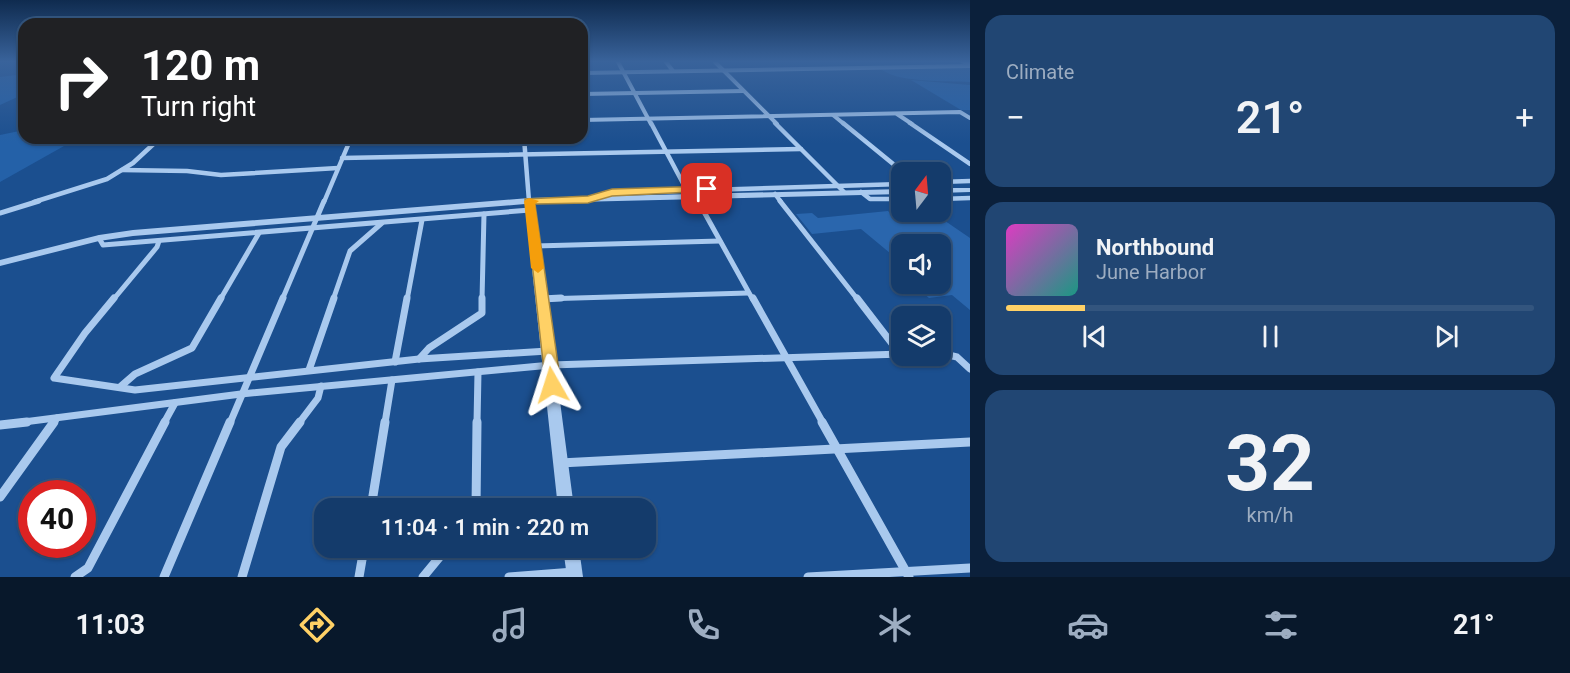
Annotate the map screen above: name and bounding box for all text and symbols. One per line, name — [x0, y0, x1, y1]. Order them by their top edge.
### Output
text: 120 m — [141, 41, 260, 90]
icon: right — [42, 42, 120, 120]
text: Climate — [1006, 60, 1074, 84]
text: Turn right — [141, 91, 256, 123]
text: 21° — [1236, 91, 1304, 144]
text: − — [1006, 98, 1025, 137]
text: + — [1515, 98, 1534, 137]
north arrow — [891, 162, 951, 222]
map controls — [891, 162, 951, 366]
pin — [681, 163, 732, 214]
icon: arrive — [690, 172, 723, 205]
button: sound — [891, 234, 951, 294]
text: Northbound — [1096, 235, 1214, 260]
text: June Harbor — [1096, 260, 1206, 284]
button: layers — [891, 306, 951, 366]
icon: previous — [1078, 320, 1111, 353]
icon: pause — [1254, 320, 1287, 353]
icon: next — [1430, 320, 1463, 353]
position arrow — [520, 353, 584, 417]
text: 32 — [1225, 418, 1315, 509]
speed limit sign: 40 — [18, 480, 96, 558]
text: km/h — [1247, 503, 1293, 527]
text: 11:04 · 1 min · 220 m — [381, 515, 589, 540]
icon: directions — [296, 604, 338, 646]
icon: music — [489, 604, 531, 646]
icon: phone — [682, 604, 724, 646]
icon: climate — [874, 604, 916, 646]
icon: car — [1067, 604, 1109, 646]
icon: filters — [1260, 604, 1302, 646]
text: 11:03 — [75, 609, 145, 641]
text: 21° — [1453, 609, 1495, 641]

